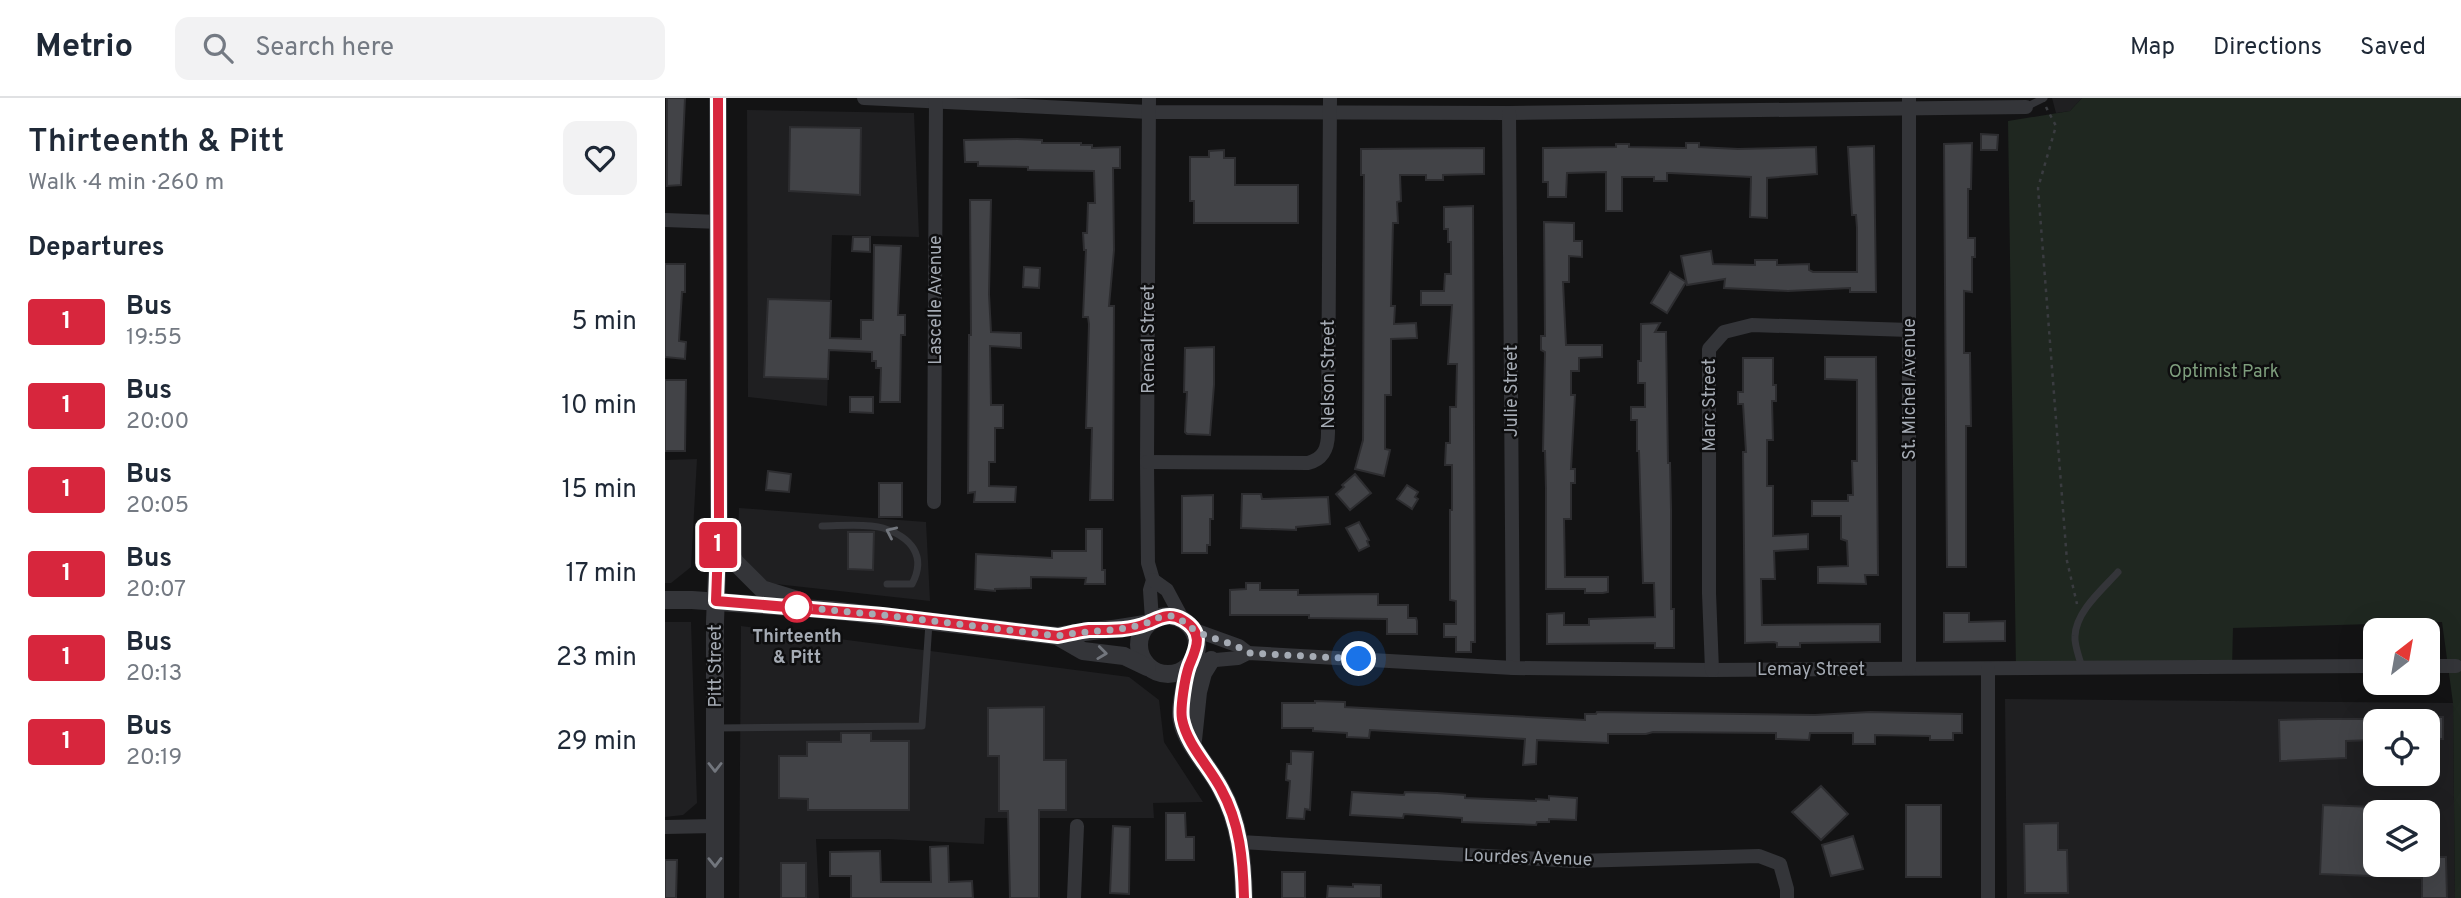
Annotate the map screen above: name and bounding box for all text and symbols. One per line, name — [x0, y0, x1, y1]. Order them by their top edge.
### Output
search box — [175, 17, 665, 80]
text: Metrio — [35, 27, 133, 69]
icon: search — [199, 29, 237, 67]
text: Search here — [255, 32, 394, 65]
text: Map — [2130, 33, 2175, 63]
text: Directions — [2213, 33, 2322, 63]
text: Saved — [2360, 33, 2426, 63]
button: heart — [563, 121, 637, 195]
text: Thirteenth & Pitt — [28, 122, 284, 164]
text: Walk · 4 min · 260 m — [28, 169, 224, 198]
text: Departures — [28, 232, 165, 265]
street label: Lascelle Avenue — [925, 235, 948, 365]
street label: Reneal Street — [1138, 284, 1161, 394]
text: Bus — [126, 291, 172, 324]
text: 5 min — [571, 306, 637, 339]
text: 1 — [62, 307, 71, 337]
street label: St. Michel Avenue — [1899, 318, 1922, 460]
street label: Nelson Street — [1318, 319, 1341, 429]
text: 19:55 — [126, 324, 182, 353]
street label: Julie Street — [1501, 345, 1524, 437]
street label: Marc Street — [1699, 359, 1722, 451]
park label: Optimist Park — [2169, 361, 2279, 384]
text: Bus — [126, 375, 172, 408]
text: 10 min — [561, 390, 637, 423]
text: 1 — [62, 391, 71, 421]
text: 20:00 — [126, 408, 189, 437]
text: Bus — [126, 459, 172, 492]
text: 15 min — [562, 474, 637, 507]
text: 1 — [62, 475, 71, 505]
text: 20:05 — [126, 492, 189, 521]
line badge: 1 — [695, 522, 741, 568]
one-way arrow — [886, 526, 898, 540]
text: 1 — [713, 530, 723, 560]
text: Bus — [126, 543, 172, 576]
text: 17 min — [565, 558, 637, 591]
text: 1 — [62, 559, 71, 589]
text: 20:07 — [126, 576, 186, 605]
marker: Thirteenth & Pitt — [782, 592, 812, 622]
north arrow — [2363, 618, 2439, 695]
map controls — [2363, 618, 2440, 877]
street label: Pitt Street — [705, 624, 728, 708]
place label: Thirteenth & Pitt — [752, 626, 842, 670]
text: Bus — [126, 627, 172, 660]
your location — [1341, 641, 1376, 676]
text: 23 min — [556, 642, 637, 675]
text: 1 — [62, 643, 71, 673]
one-way arrow — [1096, 646, 1107, 661]
street label: Lemay Street — [1757, 659, 1865, 682]
text: 20:13 — [126, 660, 182, 689]
button: locate — [2363, 709, 2440, 786]
text: Bus — [126, 711, 172, 744]
text: 29 min — [556, 726, 637, 759]
text: 1 — [62, 727, 71, 757]
text: 20:19 — [126, 744, 182, 773]
one-way arrow — [707, 763, 723, 773]
button: layers — [2363, 800, 2440, 877]
street label: Lourdes Avenue — [1463, 845, 1593, 872]
one-way arrow — [707, 857, 723, 868]

